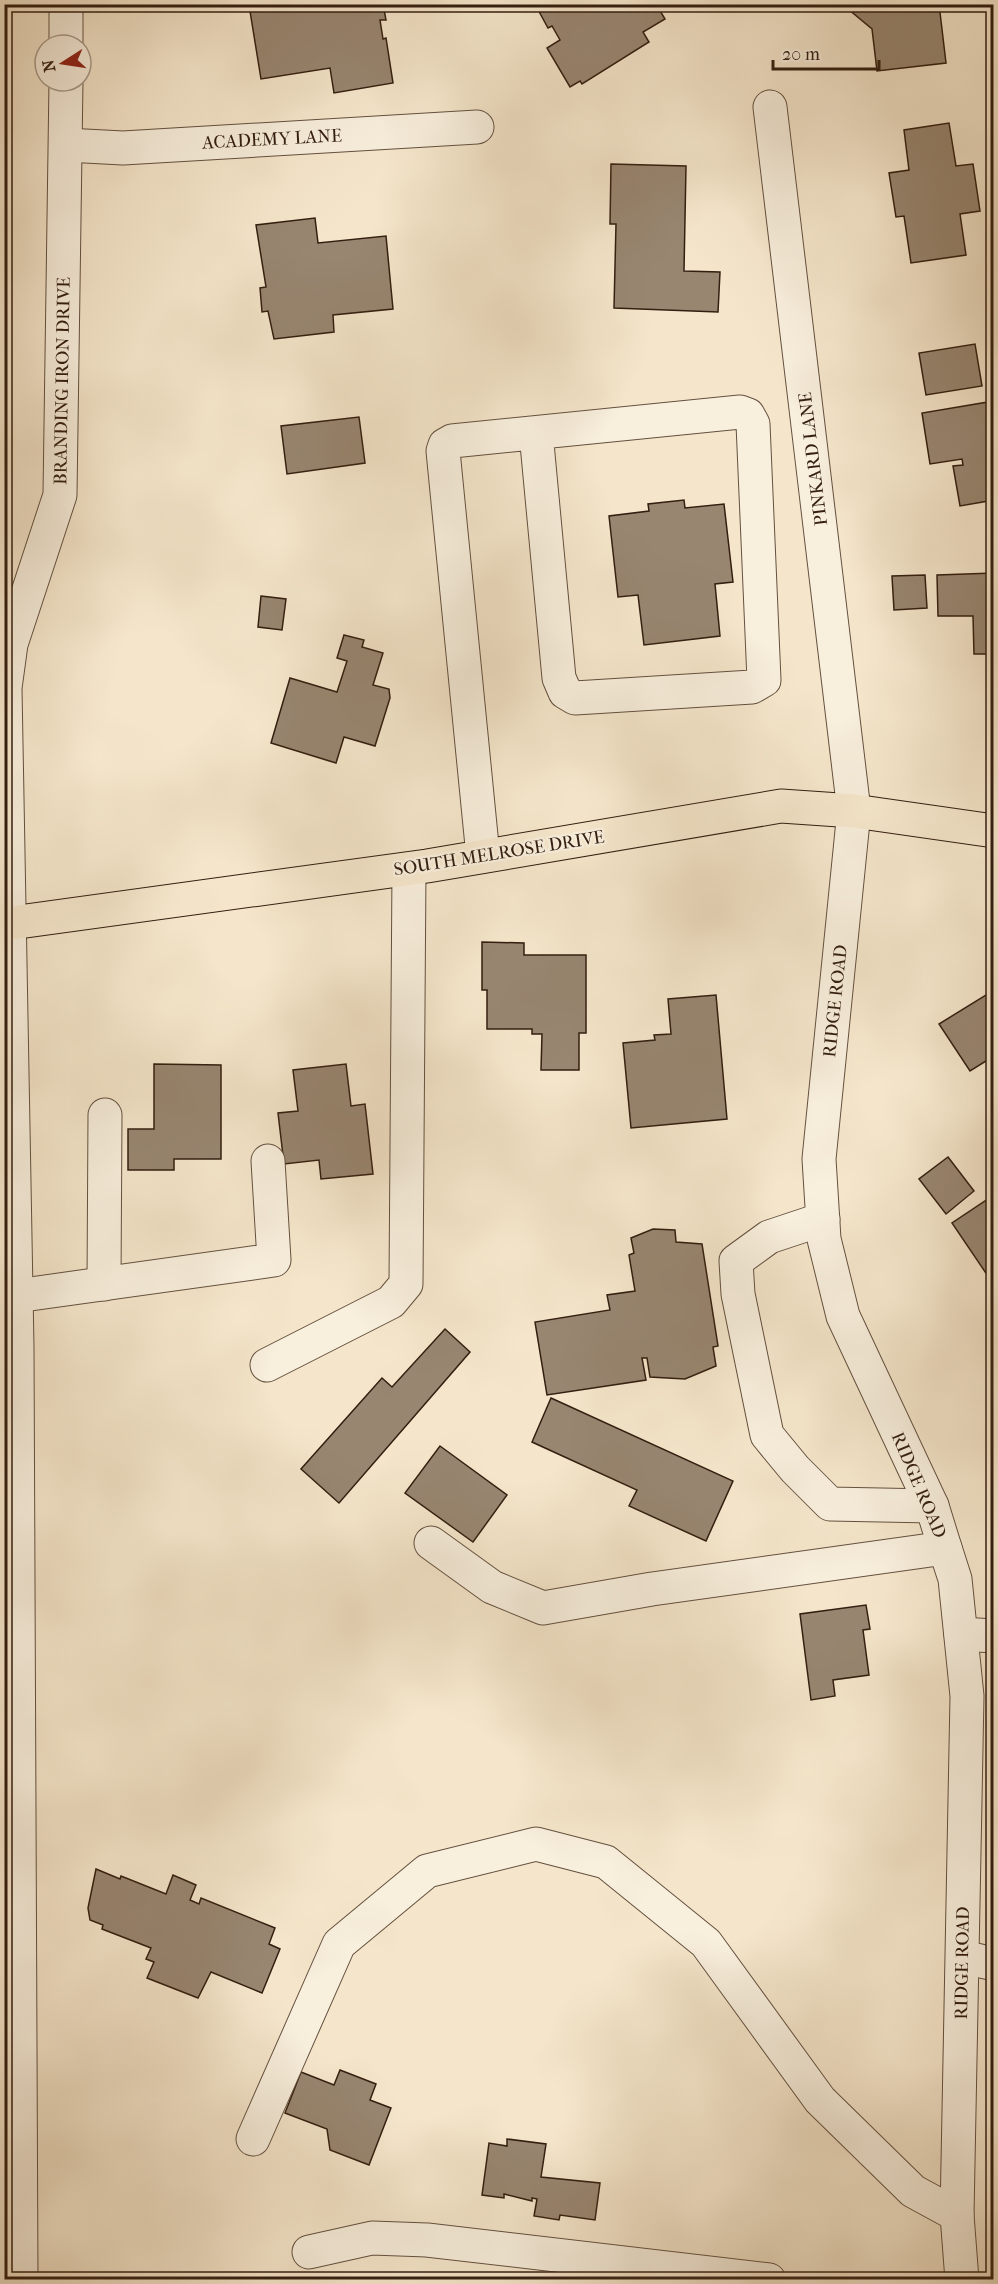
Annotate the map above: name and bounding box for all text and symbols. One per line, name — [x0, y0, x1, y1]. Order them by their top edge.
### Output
north arrow — [33, 33, 93, 93]
scale bar — [773, 33, 880, 71]
text: 20 m — [782, 44, 820, 65]
text: N — [38, 57, 59, 74]
street label: ACADEMY LANE — [201, 125, 342, 154]
street label: BRANDING IRON DRIVE — [50, 277, 75, 485]
street label: PINKARD LANE — [795, 391, 832, 527]
street label: SOUTH MELROSE DRIVE — [392, 826, 606, 881]
street label: RIDGE ROAD — [819, 944, 852, 1058]
street label: RIDGE ROAD — [887, 1429, 950, 1541]
street label: RIDGE ROAD — [951, 1906, 974, 2020]

